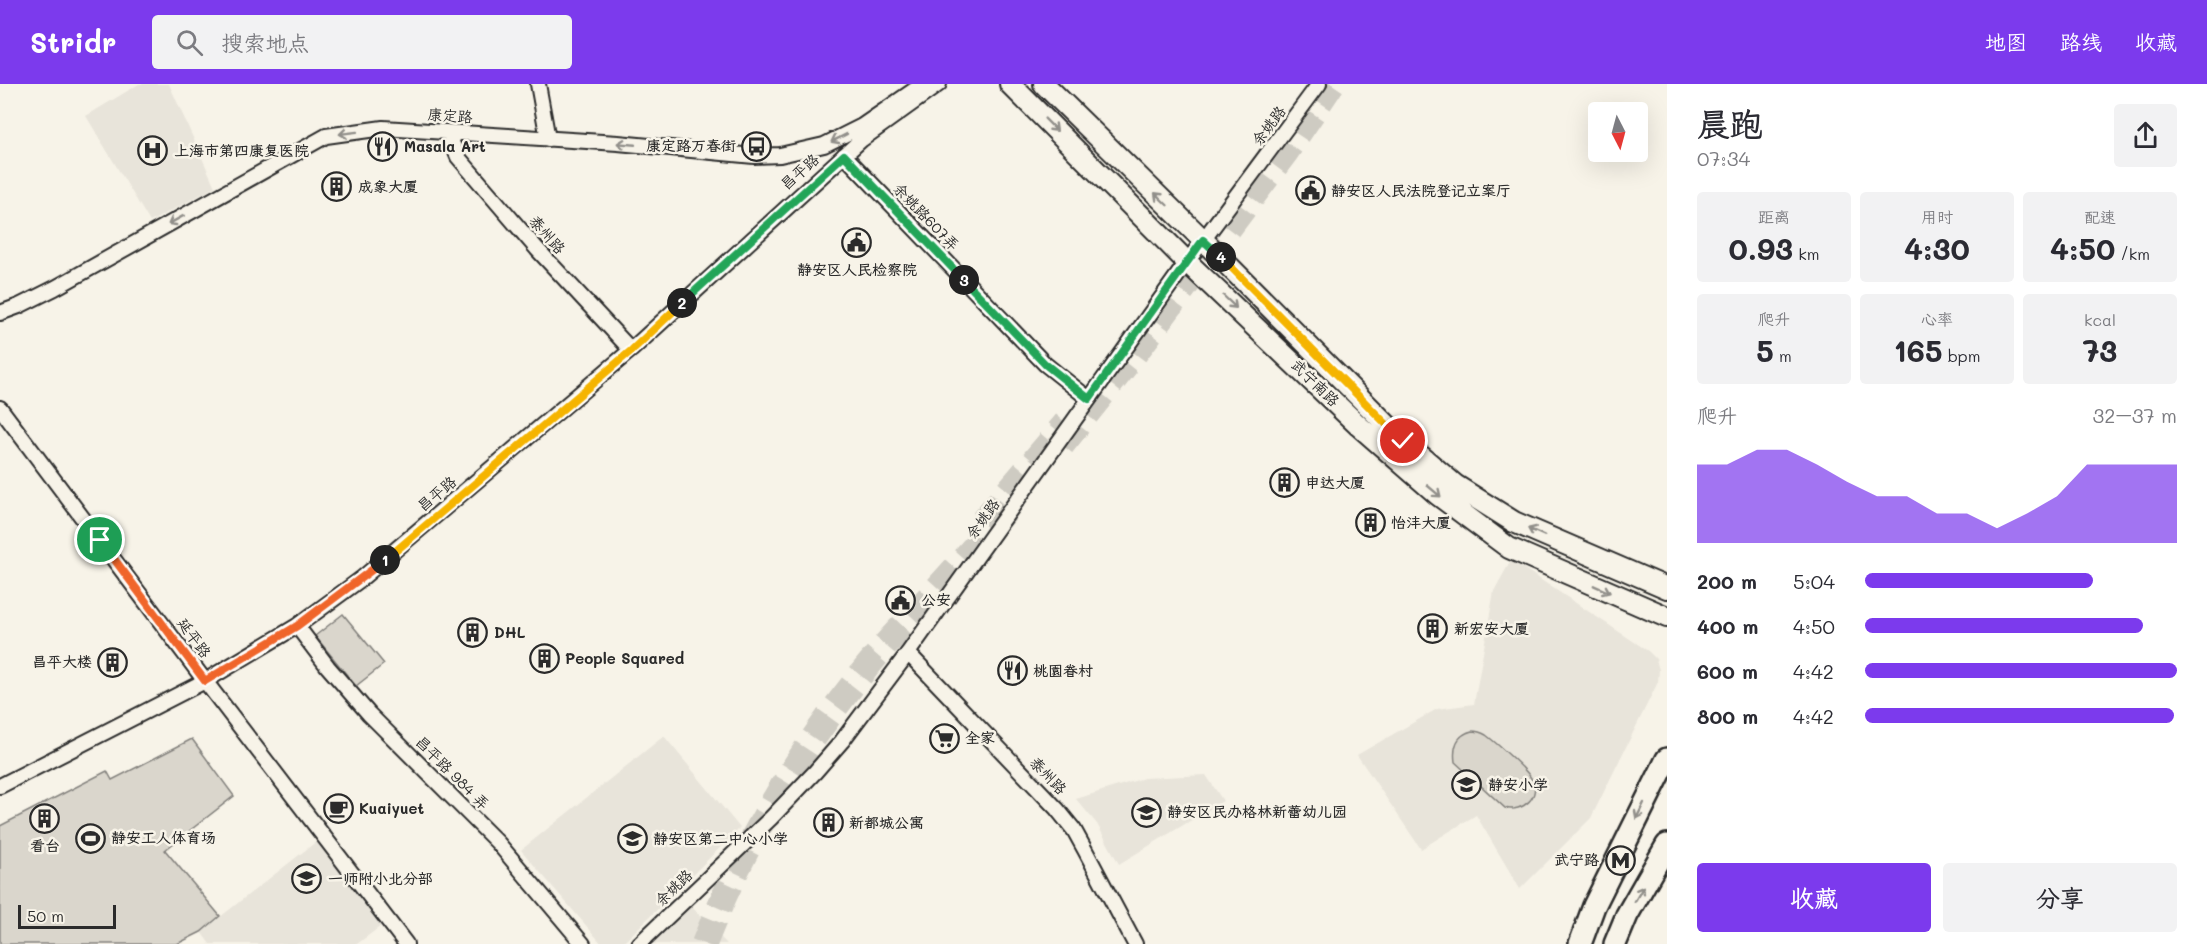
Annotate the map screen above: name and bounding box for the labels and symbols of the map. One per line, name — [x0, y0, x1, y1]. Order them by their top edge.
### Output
street label: 余姚路 — [1247, 101, 1290, 149]
north arrow — [1588, 102, 1648, 162]
street label: 康定路 — [427, 103, 473, 127]
one-way arrow — [1044, 118, 1058, 133]
one-way arrow — [339, 128, 359, 139]
bus stop icon: 康定路万春街 — [741, 130, 773, 162]
restaurant icon: Masala Art — [367, 131, 399, 163]
one-way arrow — [830, 132, 848, 144]
hospital icon: 上海市第四康复医院 — [137, 135, 169, 167]
place label: 康定路万春街 — [646, 135, 736, 155]
place label: Masala Art — [404, 136, 486, 156]
one-way arrow — [617, 138, 637, 149]
place label: 上海市第四康复医院 — [174, 140, 309, 160]
street label: 昌平路 — [776, 149, 823, 194]
building icon: 成象大厦 — [321, 171, 353, 203]
public building icon: 静安区人民法院登记立案厅 — [1294, 175, 1326, 207]
place label: 成象大厦 — [358, 176, 418, 196]
street label: 余姚路607弄 — [889, 178, 964, 254]
place label: 静安区人民法院登记立案厅 — [1331, 180, 1511, 200]
one-way arrow — [1154, 192, 1169, 206]
street label: 泰州路 — [525, 211, 570, 258]
one-way arrow — [167, 215, 185, 226]
public building icon: 静安区人民检察院 — [841, 227, 873, 259]
pin: 4 — [1206, 242, 1236, 272]
place label: 静安区人民检察院 — [797, 259, 917, 279]
pin: 3 — [949, 265, 979, 295]
pin: 2 — [667, 288, 697, 318]
one-way arrow — [1222, 295, 1237, 309]
street label: 武宁南路 — [1287, 354, 1344, 410]
pin — [1377, 415, 1428, 466]
building icon: 申达大厦 — [1268, 467, 1300, 499]
street label: 昌平路 — [413, 471, 460, 515]
place label: 申达大厦 — [1305, 472, 1365, 492]
one-way arrow — [1426, 485, 1442, 498]
street label: 余姚路 — [961, 494, 1004, 542]
building icon: 怡沣大厦 — [1354, 507, 1386, 539]
place label: 怡沣大厦 — [1391, 512, 1451, 532]
pin — [74, 514, 125, 565]
one-way arrow — [1527, 526, 1545, 538]
pin: 1 — [370, 545, 400, 575]
public building icon: 公安 — [884, 584, 916, 616]
one-way arrow — [1593, 584, 1611, 595]
place label: 公安 — [921, 589, 951, 609]
street label: 延平路 — [173, 613, 216, 661]
building icon: 新宏安大厦 — [1417, 613, 1449, 645]
building icon: DHL — [457, 617, 489, 649]
place label: 新宏安大厦 — [1454, 618, 1529, 638]
place label: DHL — [494, 622, 526, 642]
building icon: People Squared — [528, 643, 560, 675]
building icon: 昌平大楼 — [97, 646, 129, 678]
place label: People Squared — [565, 648, 685, 668]
place label: 昌平大楼 — [32, 651, 92, 671]
restaurant icon: 桃園眷村 — [996, 655, 1028, 687]
place label: 桃園眷村 — [1033, 660, 1093, 680]
supermarket icon: 全家 — [928, 722, 960, 754]
place label: 全家 — [965, 727, 995, 747]
street label: 昌平路 984 弄 — [412, 731, 494, 813]
street label: 泰州路 — [1026, 752, 1072, 798]
school or university icon: 静安小学 — [1451, 769, 1483, 801]
place label: 静安小学 — [1488, 774, 1548, 794]
cafe icon: Kuaiyuet — [322, 793, 354, 825]
school or university icon: 静安区民办格林新蕾幼儿园 — [1130, 796, 1162, 828]
place label: Kuaiyuet — [359, 798, 424, 818]
place label: 静安区民办格林新蕾幼儿园 — [1167, 801, 1347, 821]
one-way arrow — [1634, 801, 1646, 819]
building icon: 看台 — [29, 803, 61, 835]
building icon: 新都城公寓 — [812, 807, 844, 839]
place label: 新都城公寓 — [849, 812, 924, 832]
sports icon: 静安工人体育场 — [74, 822, 106, 854]
school or university icon: 静安区第二中心小学 — [616, 823, 648, 855]
place label: 静安工人体育场 — [111, 827, 216, 847]
place label: 静安区第二中心小学 — [653, 828, 788, 848]
place label: 看台 — [30, 835, 60, 855]
metro station icon: 武宁路 — [1604, 844, 1636, 876]
place label: 武宁路 — [1554, 849, 1599, 869]
school or university icon: 一师附小北分部 — [291, 863, 323, 895]
street label: 余姚路 — [650, 864, 696, 910]
place label: 一师附小北分部 — [328, 868, 433, 888]
one-way arrow — [1633, 886, 1645, 903]
scale bar — [18, 902, 116, 930]

